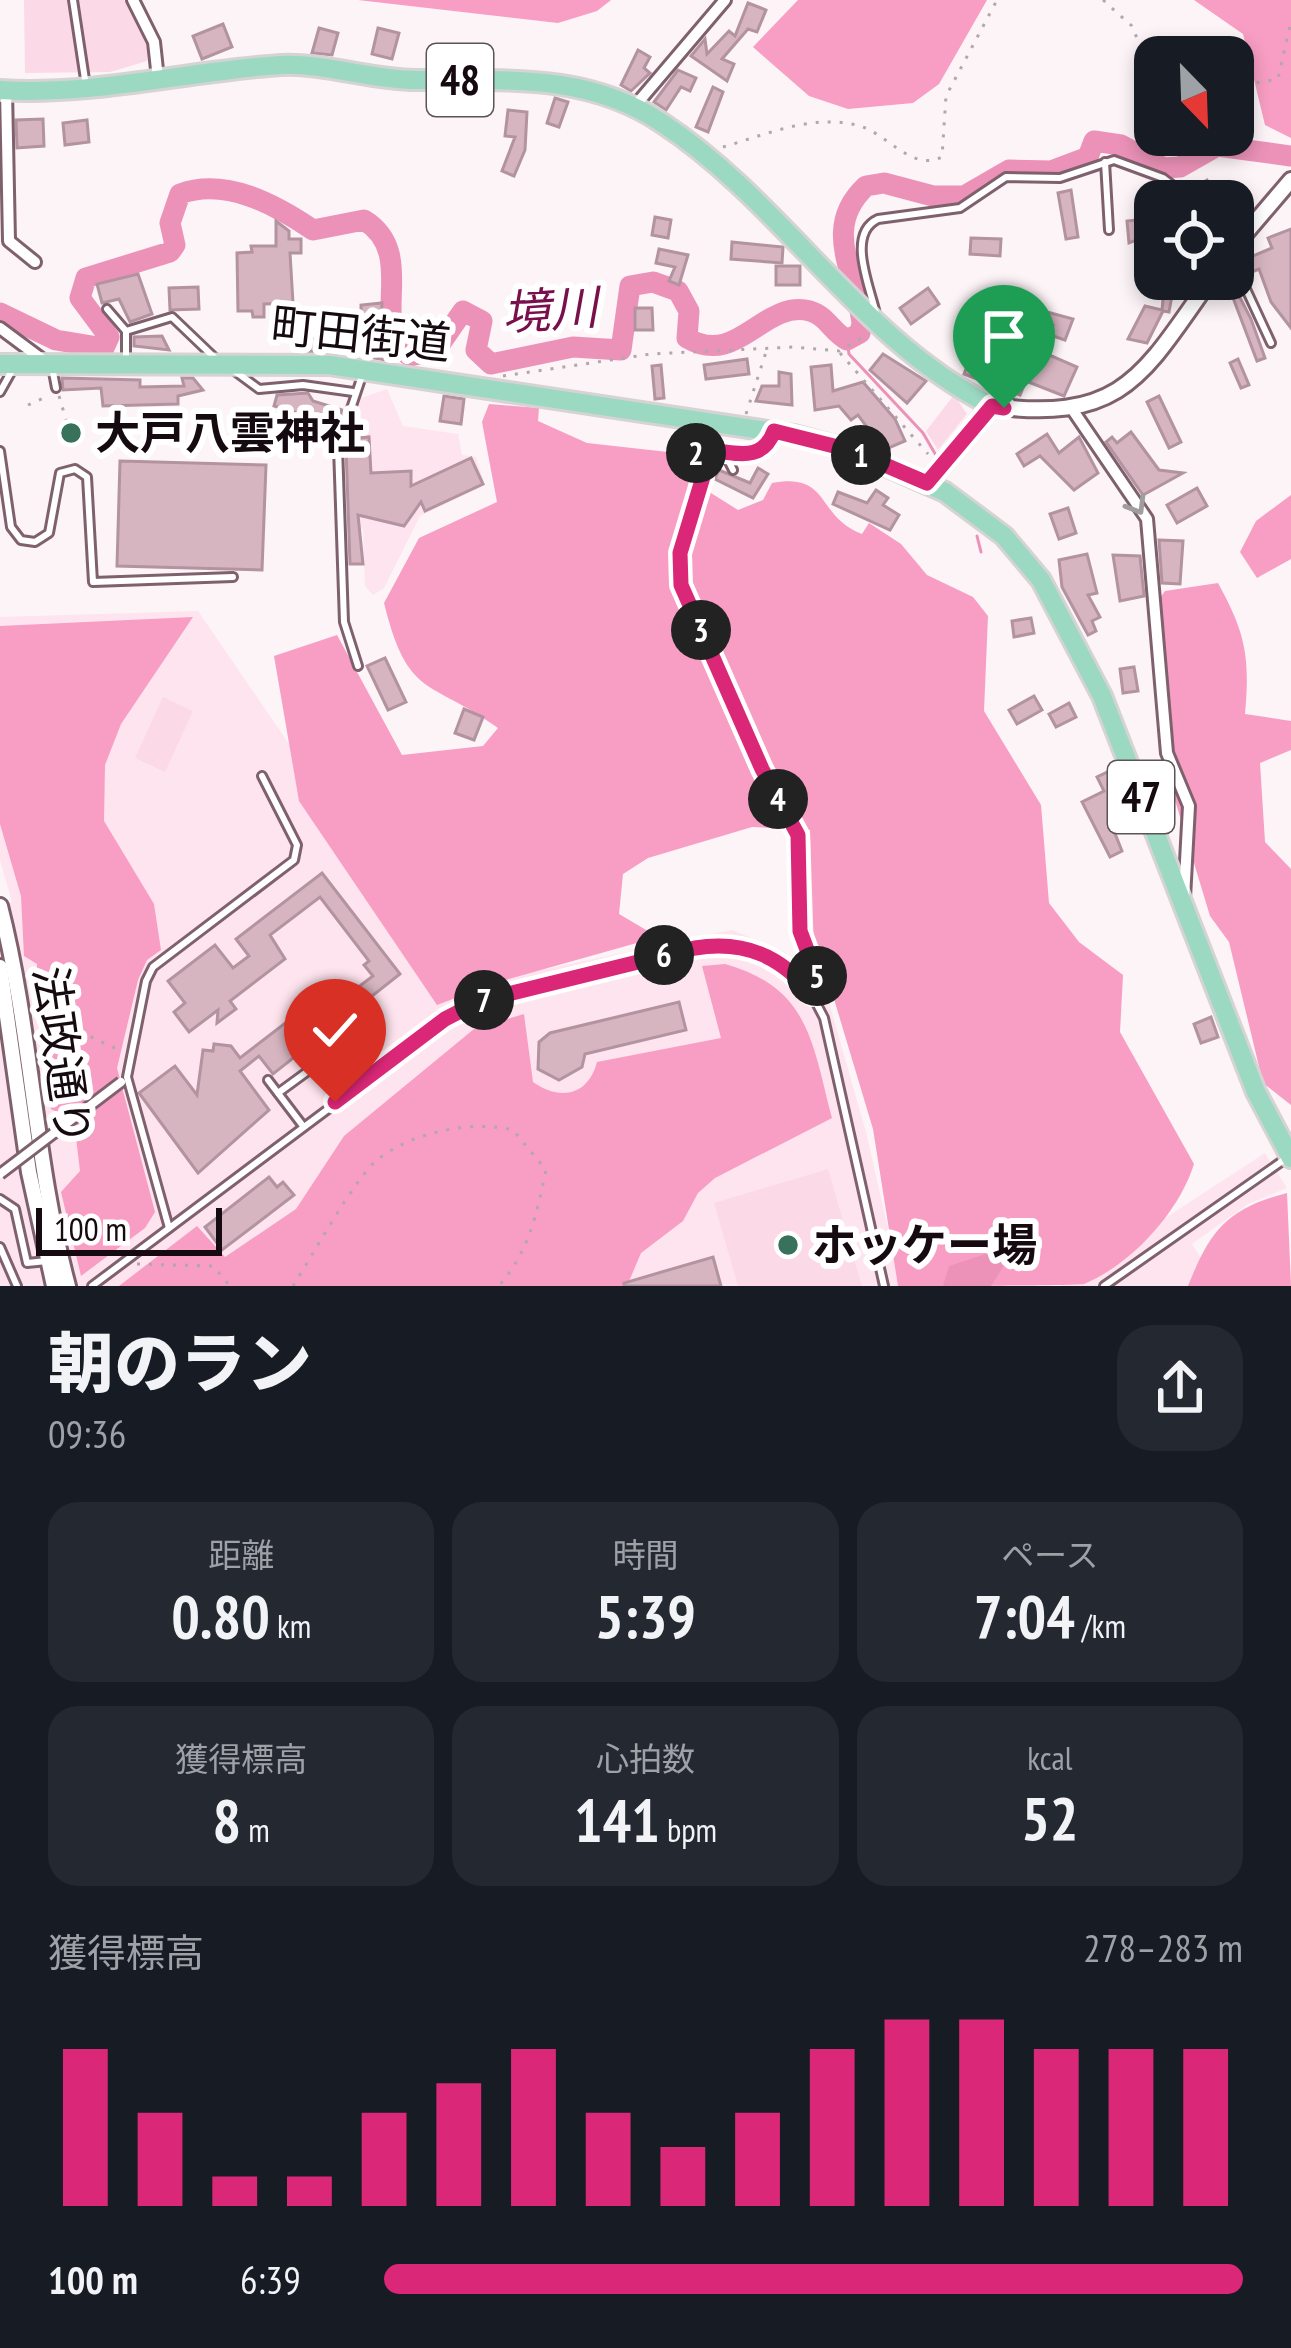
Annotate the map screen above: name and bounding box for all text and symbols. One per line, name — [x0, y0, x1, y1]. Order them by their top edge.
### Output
north arrow — [1134, 36, 1254, 156]
map controls — [1134, 36, 1254, 300]
road number: 48 — [427, 44, 493, 116]
button: locate — [1134, 180, 1254, 300]
water label: 境川 — [500, 274, 605, 343]
pin — [953, 285, 1055, 408]
street label: 町田街道 — [269, 295, 454, 371]
icon: arrive — [971, 303, 1037, 369]
place label: 大戸八雲神社 — [95, 403, 365, 461]
marker: 大戸八雲神社 — [58, 420, 84, 446]
pin: 2 — [666, 423, 726, 483]
pin: 1 — [831, 425, 891, 485]
text: 2 — [688, 431, 704, 474]
text: 1 — [853, 433, 869, 476]
one-way arrow — [1123, 493, 1145, 515]
pin: 3 — [671, 600, 731, 660]
text: 3 — [693, 608, 709, 651]
road number: 47 — [1108, 761, 1174, 833]
pin: 4 — [748, 769, 808, 829]
text: 4 — [770, 777, 786, 820]
pin: 6 — [634, 925, 694, 985]
text: 6 — [656, 933, 672, 976]
pin: 5 — [787, 946, 847, 1006]
text: 5 — [809, 954, 825, 997]
street label: 法政通り — [22, 963, 104, 1149]
pin: 7 — [454, 970, 514, 1030]
text: 7 — [476, 978, 492, 1021]
pin — [284, 979, 386, 1102]
icon: check — [302, 997, 368, 1063]
scale bar — [36, 1202, 222, 1255]
text: 100 m — [54, 1207, 127, 1250]
place label: ホッケー場 — [812, 1215, 1037, 1273]
marker: ホッケー場 — [775, 1232, 801, 1258]
text: 朝のラン — [48, 1320, 312, 1405]
button: share — [1117, 1325, 1243, 1451]
text: 09:36 — [48, 1408, 126, 1459]
text: 距離 — [208, 1533, 274, 1576]
text: 時間 — [612, 1533, 678, 1576]
text: ペース — [1001, 1533, 1099, 1576]
text: 0.80 — [171, 1577, 270, 1655]
text: 5:39 — [595, 1577, 696, 1655]
text: 7:04 — [974, 1577, 1075, 1655]
text: km — [270, 1604, 311, 1647]
text: /km — [1075, 1604, 1126, 1647]
text: kcal — [1027, 1736, 1072, 1779]
text: 獲得標高 — [175, 1737, 307, 1780]
text: 心拍数 — [596, 1737, 695, 1780]
text: 52 — [1021, 1779, 1079, 1857]
text: 8 — [213, 1781, 241, 1859]
text: 141 — [574, 1781, 660, 1859]
text: m — [241, 1808, 270, 1851]
text: bpm — [660, 1808, 717, 1851]
text: 278–283 m — [1083, 1922, 1243, 1973]
text: 獲得標高 — [48, 1927, 204, 1978]
text: 100 m — [48, 2254, 138, 2305]
text: 6:39 — [240, 2254, 301, 2305]

